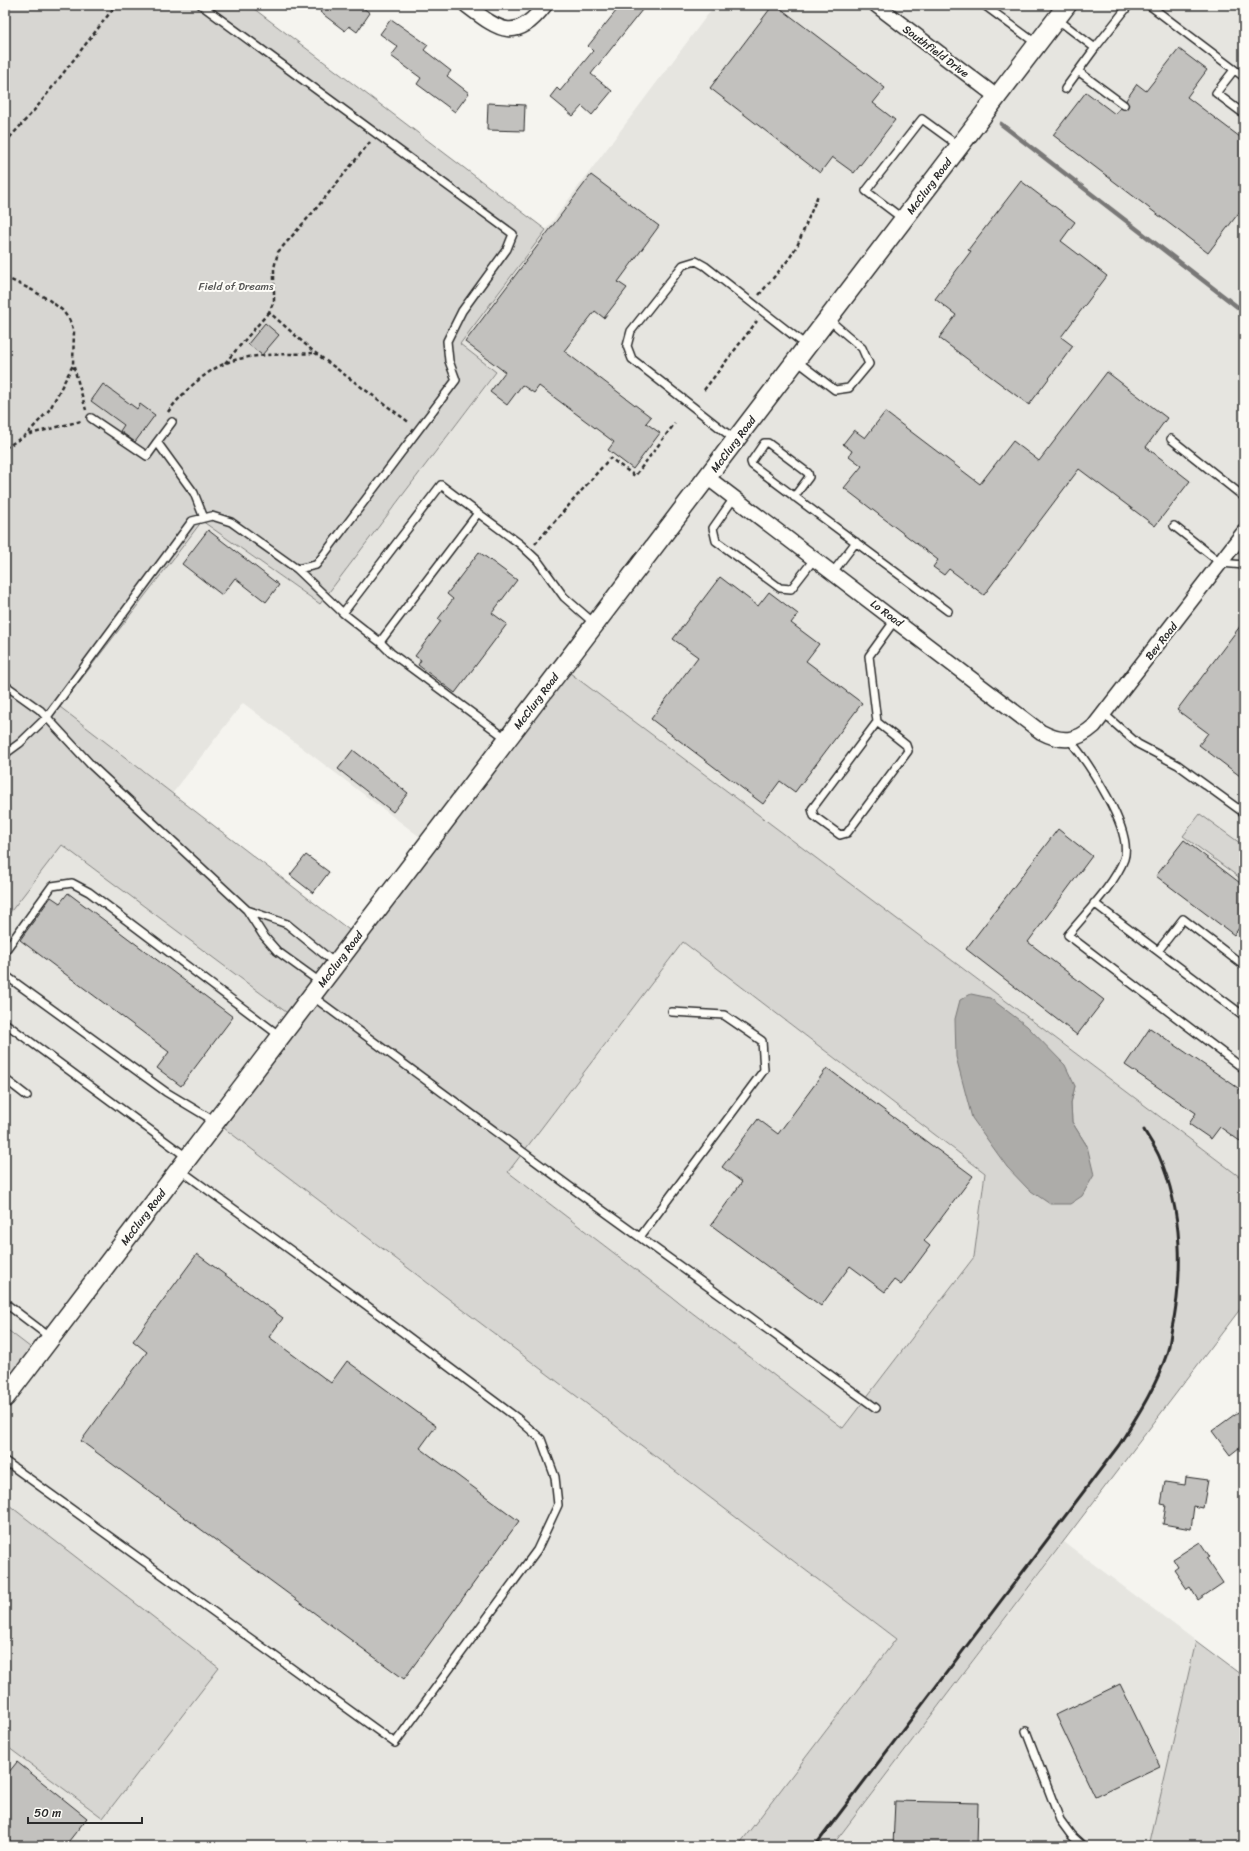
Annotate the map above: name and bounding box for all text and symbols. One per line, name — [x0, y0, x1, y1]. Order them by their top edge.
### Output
street label: Southfield Drive — [898, 20, 973, 83]
street label: McClurg Road — [902, 153, 958, 219]
park label: Field of Dreams — [199, 277, 274, 296]
street label: McClurg Road — [706, 411, 762, 477]
street label: Lo Road — [866, 595, 908, 633]
street label: Bev Road — [1140, 617, 1183, 665]
street label: McClurg Road — [509, 668, 565, 734]
street label: McClurg Road — [313, 926, 369, 992]
street label: McClurg Road — [116, 1184, 172, 1250]
scale bar — [28, 1799, 142, 1825]
text: 50 m — [34, 1802, 61, 1824]

